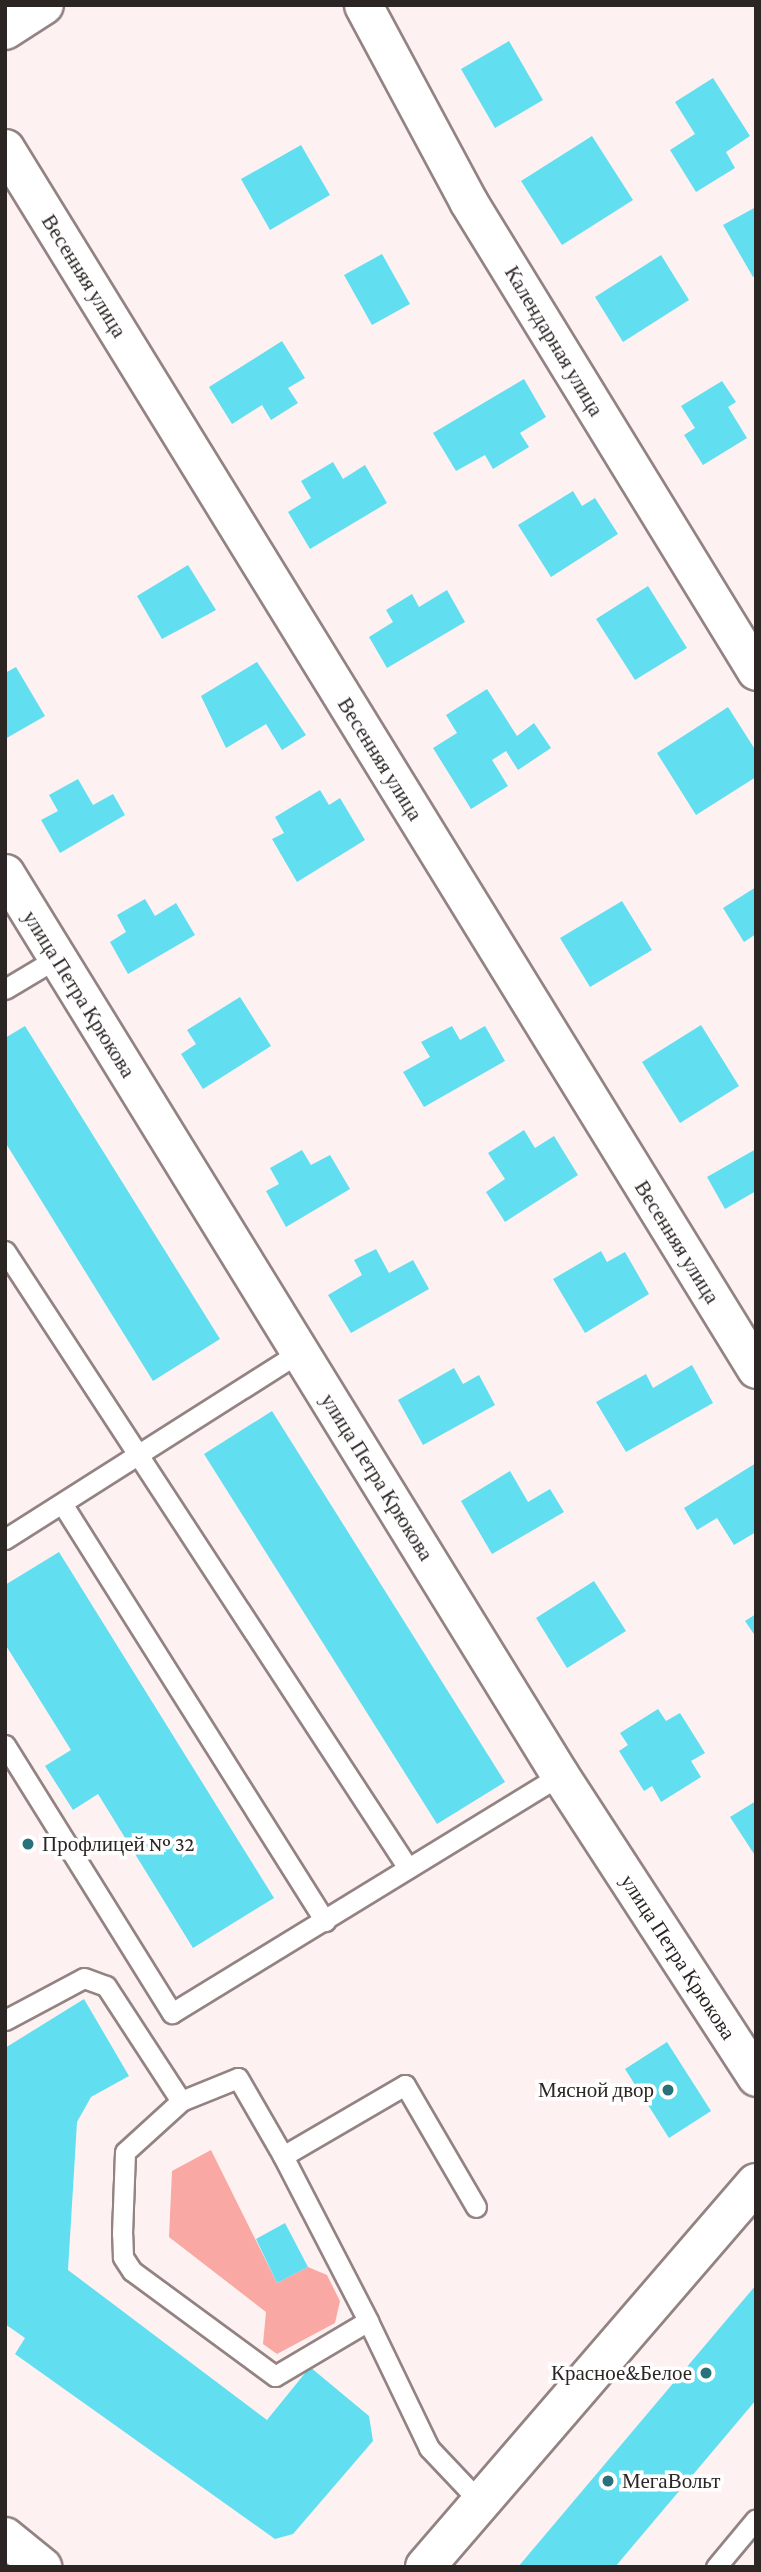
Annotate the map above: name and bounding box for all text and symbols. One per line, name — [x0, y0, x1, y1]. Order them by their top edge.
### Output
street label: Весенняя улица — [36, 210, 132, 342]
street label: Календарная улица — [499, 261, 609, 421]
street label: Весенняя улица — [332, 693, 428, 825]
street label: улица Петра Крюкова — [17, 906, 141, 1082]
street label: Весенняя улица — [629, 1176, 725, 1308]
street label: улица Петра Крюкова — [315, 1389, 439, 1565]
place label: Профлицей № 32 — [42, 1831, 195, 1857]
marker: Профлицей № 32 — [20, 1836, 36, 1852]
street label: улица Петра Крюкова — [615, 1870, 741, 2044]
place label: Мясной двор — [538, 2077, 654, 2103]
marker: Мясной двор — [660, 2082, 676, 2098]
place label: Красное&Белое — [551, 2360, 692, 2386]
marker: Красное&Белое — [698, 2365, 714, 2381]
place label: МегаВольт — [622, 2468, 720, 2494]
marker: МегаВольт — [600, 2473, 616, 2489]

